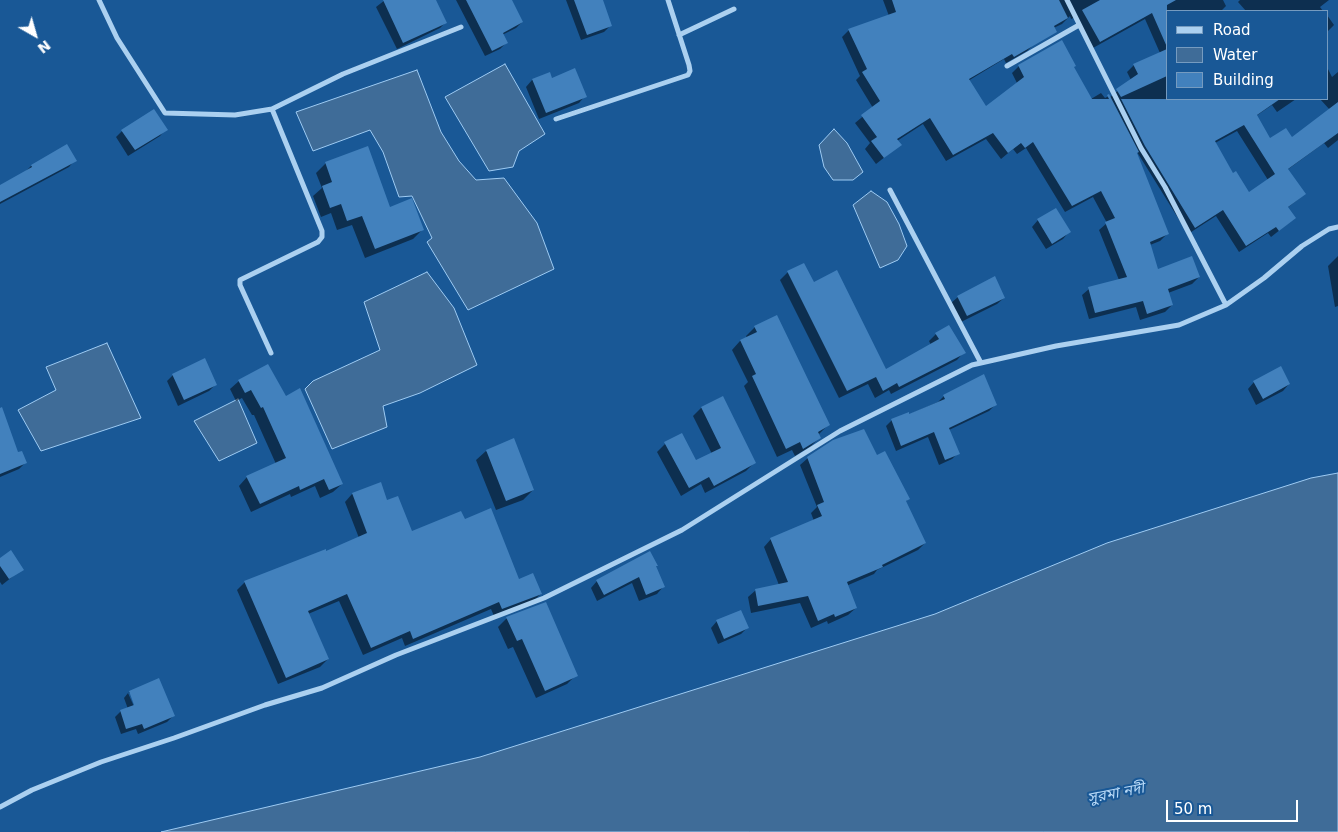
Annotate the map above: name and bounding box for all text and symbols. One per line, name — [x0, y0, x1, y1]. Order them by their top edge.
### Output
north arrow — [10, 10, 60, 60]
legend — [1166, 10, 1328, 100]
text: Road — [1213, 21, 1251, 39]
text: N — [35, 37, 54, 57]
text: Water — [1213, 46, 1257, 64]
text: Building — [1213, 71, 1274, 89]
water label: সুরমা নদী — [1086, 780, 1146, 808]
scale bar — [1168, 790, 1300, 822]
text: 50 m — [1174, 800, 1212, 818]

